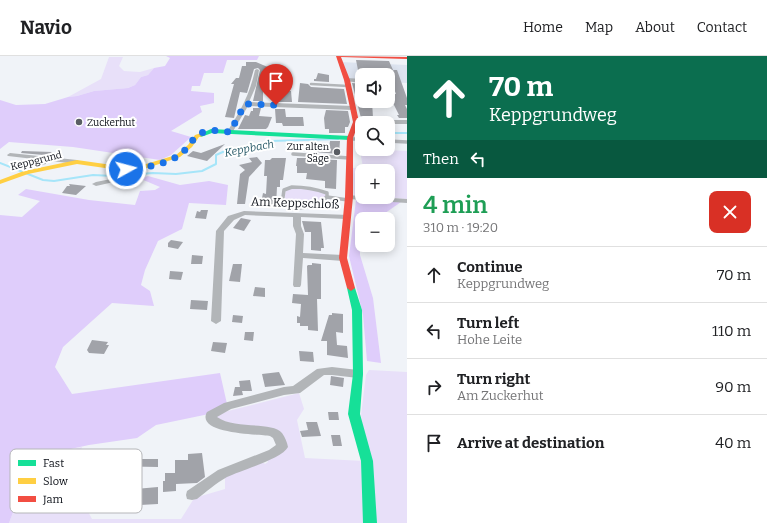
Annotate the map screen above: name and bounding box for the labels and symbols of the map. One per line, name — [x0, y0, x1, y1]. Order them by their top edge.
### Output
pin — [259, 64, 293, 105]
marker: Zuckerhut — [74, 117, 84, 127]
place label: Zuckerhut — [87, 117, 136, 129]
water label: Keppbach — [223, 137, 275, 160]
place label: Zur alten Säge — [287, 141, 330, 165]
marker: Zur alten Säge — [332, 147, 342, 157]
position arrow — [105, 148, 147, 190]
street label: Keppgrund — [9, 149, 63, 173]
street label: Am Keppschloß — [251, 194, 340, 212]
legend — [10, 449, 142, 513]
text: Fast — [43, 457, 64, 470]
text: Slow — [43, 475, 68, 488]
text: Jam — [42, 493, 63, 506]

